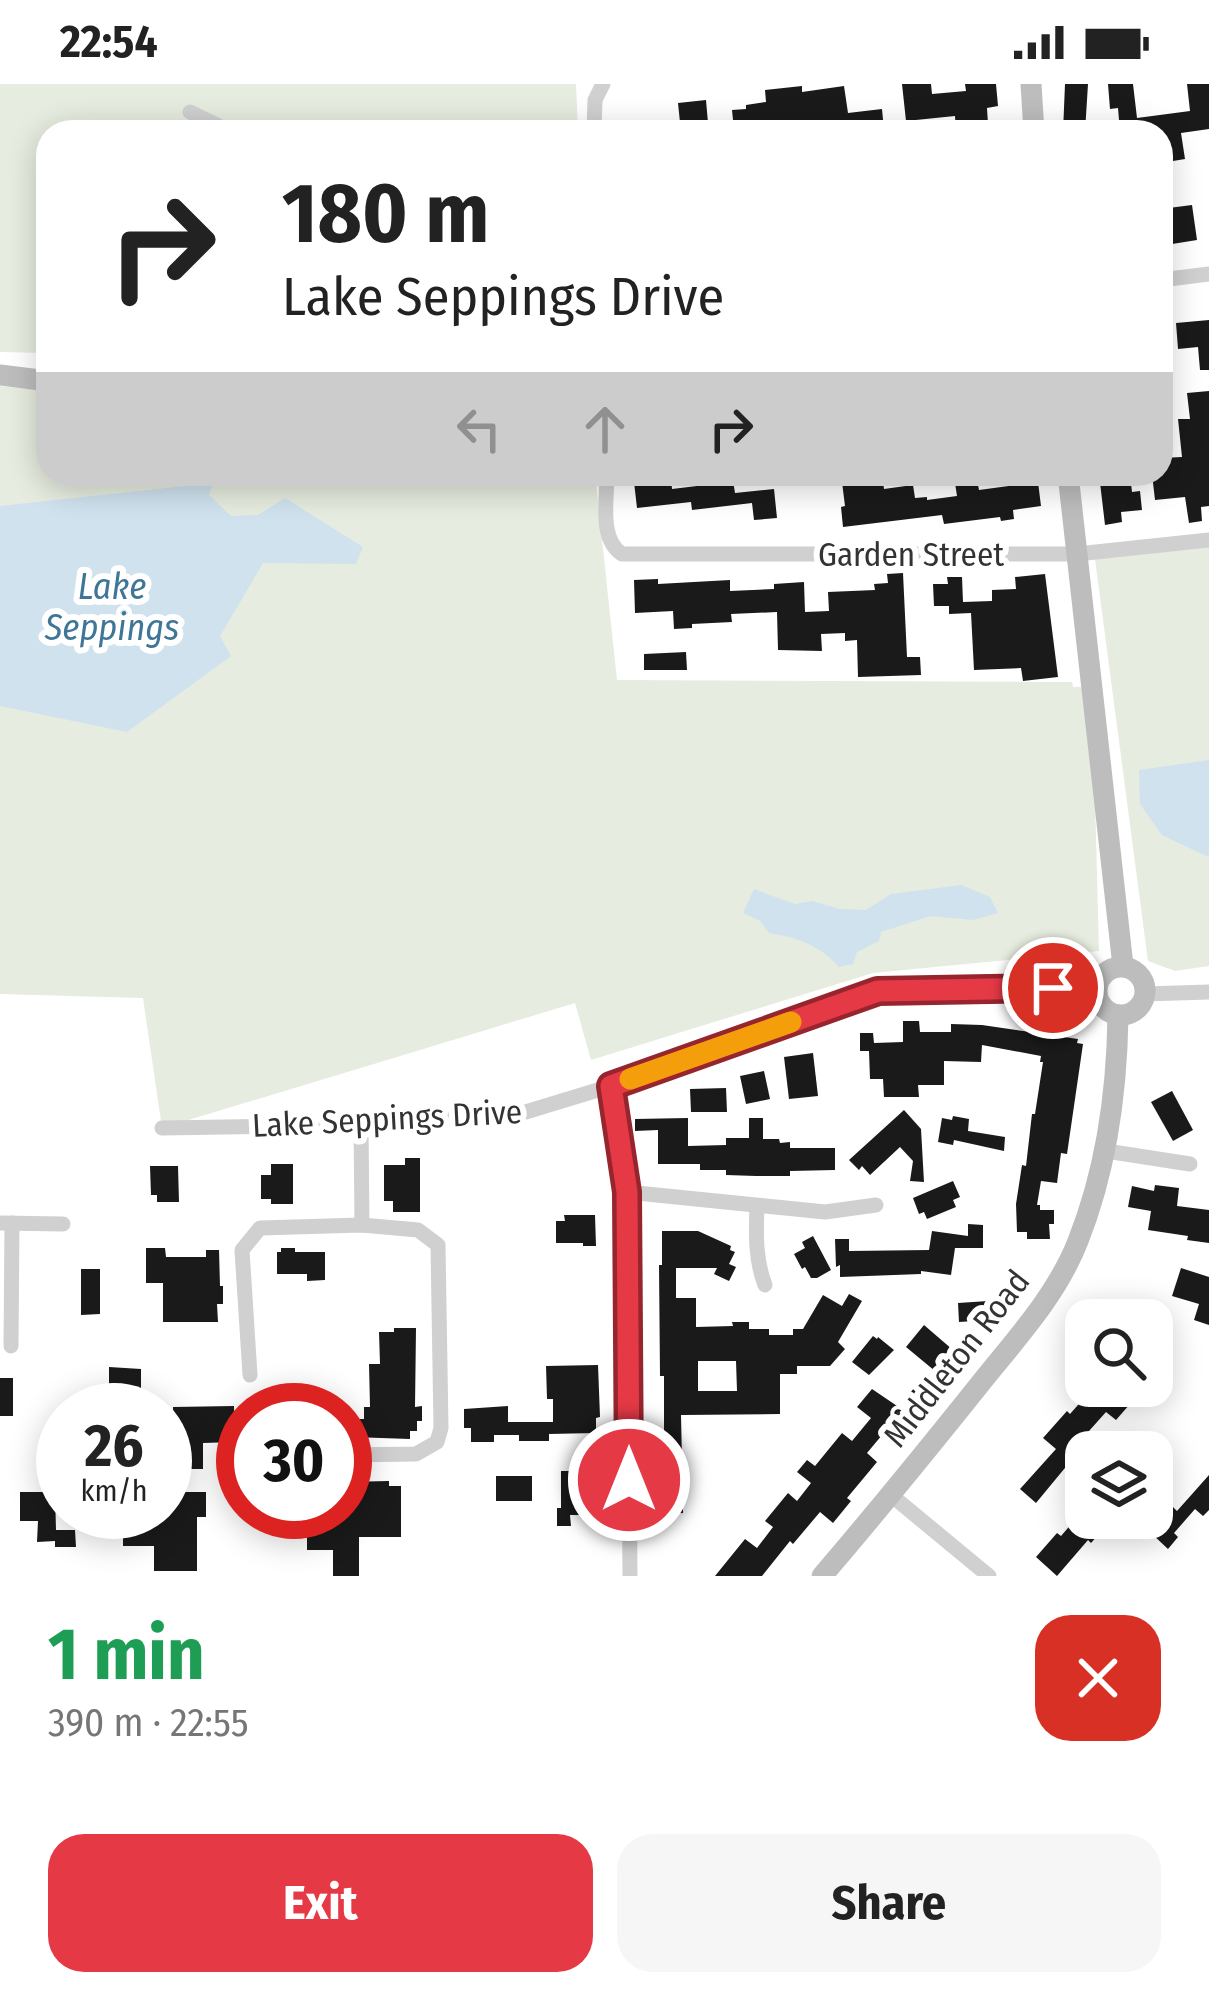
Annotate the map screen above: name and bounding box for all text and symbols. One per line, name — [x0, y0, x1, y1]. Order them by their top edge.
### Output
text: 22:54 — [60, 15, 158, 69]
text: 180 m — [282, 163, 489, 264]
icon: right — [84, 168, 240, 324]
text: Lake Seppings Drive — [282, 265, 724, 329]
icon: left — [446, 396, 512, 462]
icon: ahead — [572, 396, 638, 462]
icon: right — [698, 396, 764, 462]
street label: Garden Street — [818, 535, 1004, 575]
water label: Lake Seppings — [44, 565, 179, 650]
pin — [1002, 937, 1104, 1039]
icon: arrive — [1020, 955, 1086, 1021]
street label: Lake Seppings Drive — [251, 1092, 523, 1146]
street label: Middleton Road — [875, 1262, 1038, 1455]
map controls — [1065, 1299, 1173, 1539]
button: search — [1065, 1299, 1173, 1407]
speed limit sign: 30 — [216, 1383, 372, 1539]
text: 26 — [84, 1410, 144, 1482]
position arrow — [566, 1417, 692, 1543]
button: layers — [1065, 1431, 1173, 1539]
text: km/h — [81, 1473, 147, 1509]
text: 1 min — [48, 1612, 205, 1698]
button: close — [1035, 1615, 1161, 1741]
text: 390 m · 22:55 — [48, 1700, 249, 1746]
button: Exit — [48, 1834, 593, 1972]
button: Share — [617, 1834, 1161, 1972]

